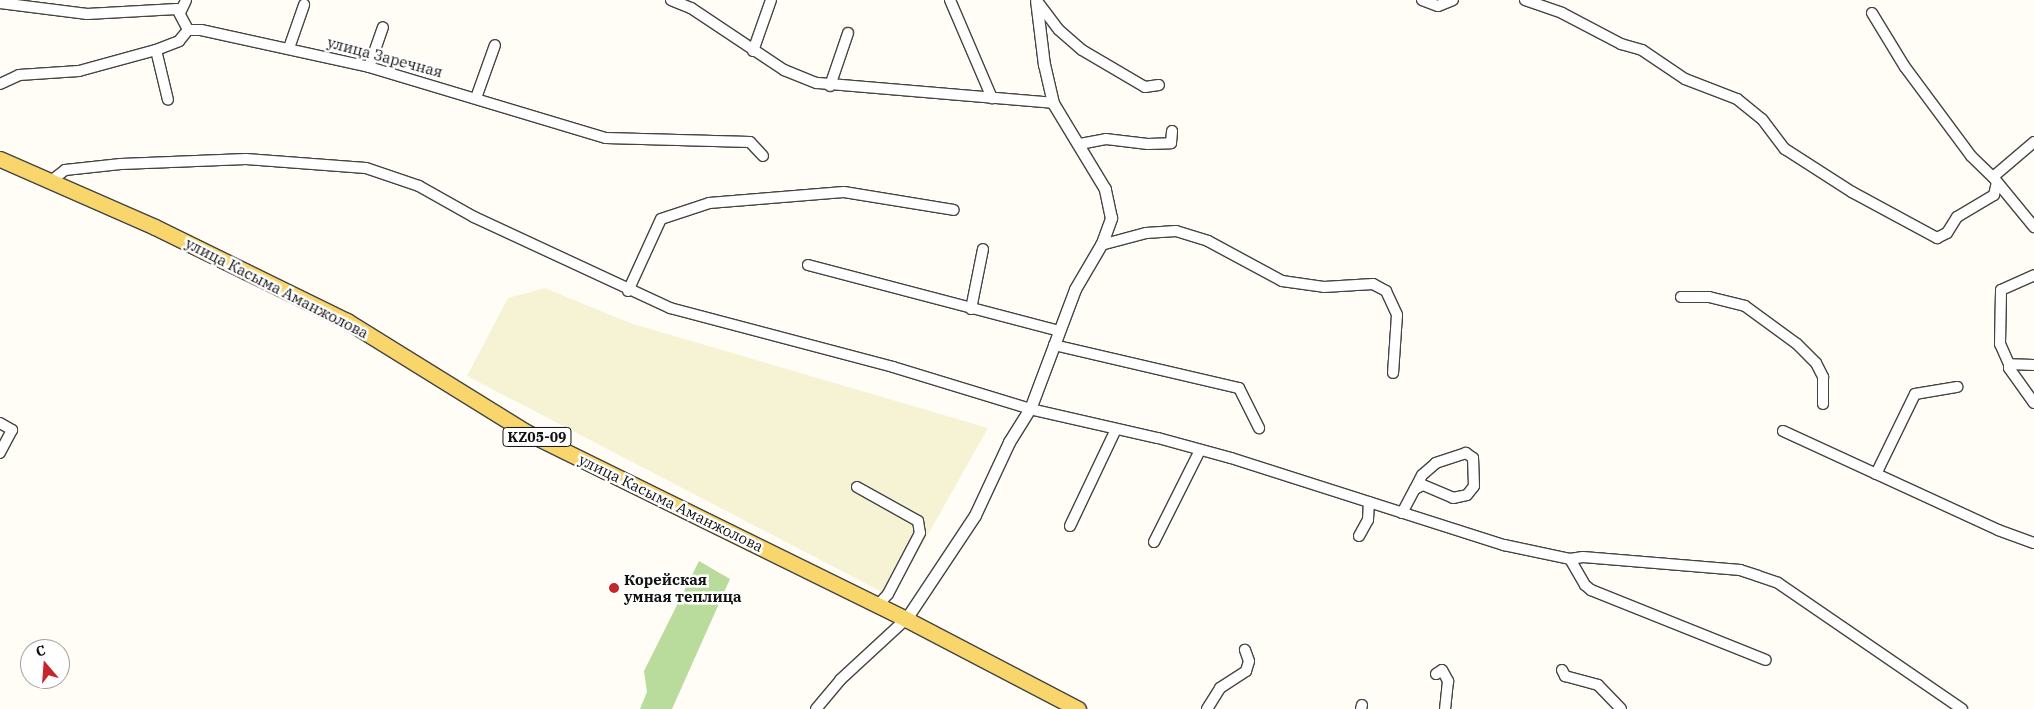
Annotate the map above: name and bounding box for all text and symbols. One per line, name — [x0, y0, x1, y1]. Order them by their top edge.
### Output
street label: улица Заречная — [325, 33, 445, 81]
street label: улица Касыма Аманжолова — [182, 234, 372, 342]
road number: KZ05-09 — [502, 426, 572, 448]
street label: улица Касыма Аманжолова — [576, 450, 766, 556]
place label: Корейская умная теплица — [624, 570, 742, 605]
marker: Корейская умная теплица — [608, 582, 620, 594]
north arrow — [20, 639, 70, 689]
text: С — [33, 641, 48, 661]

